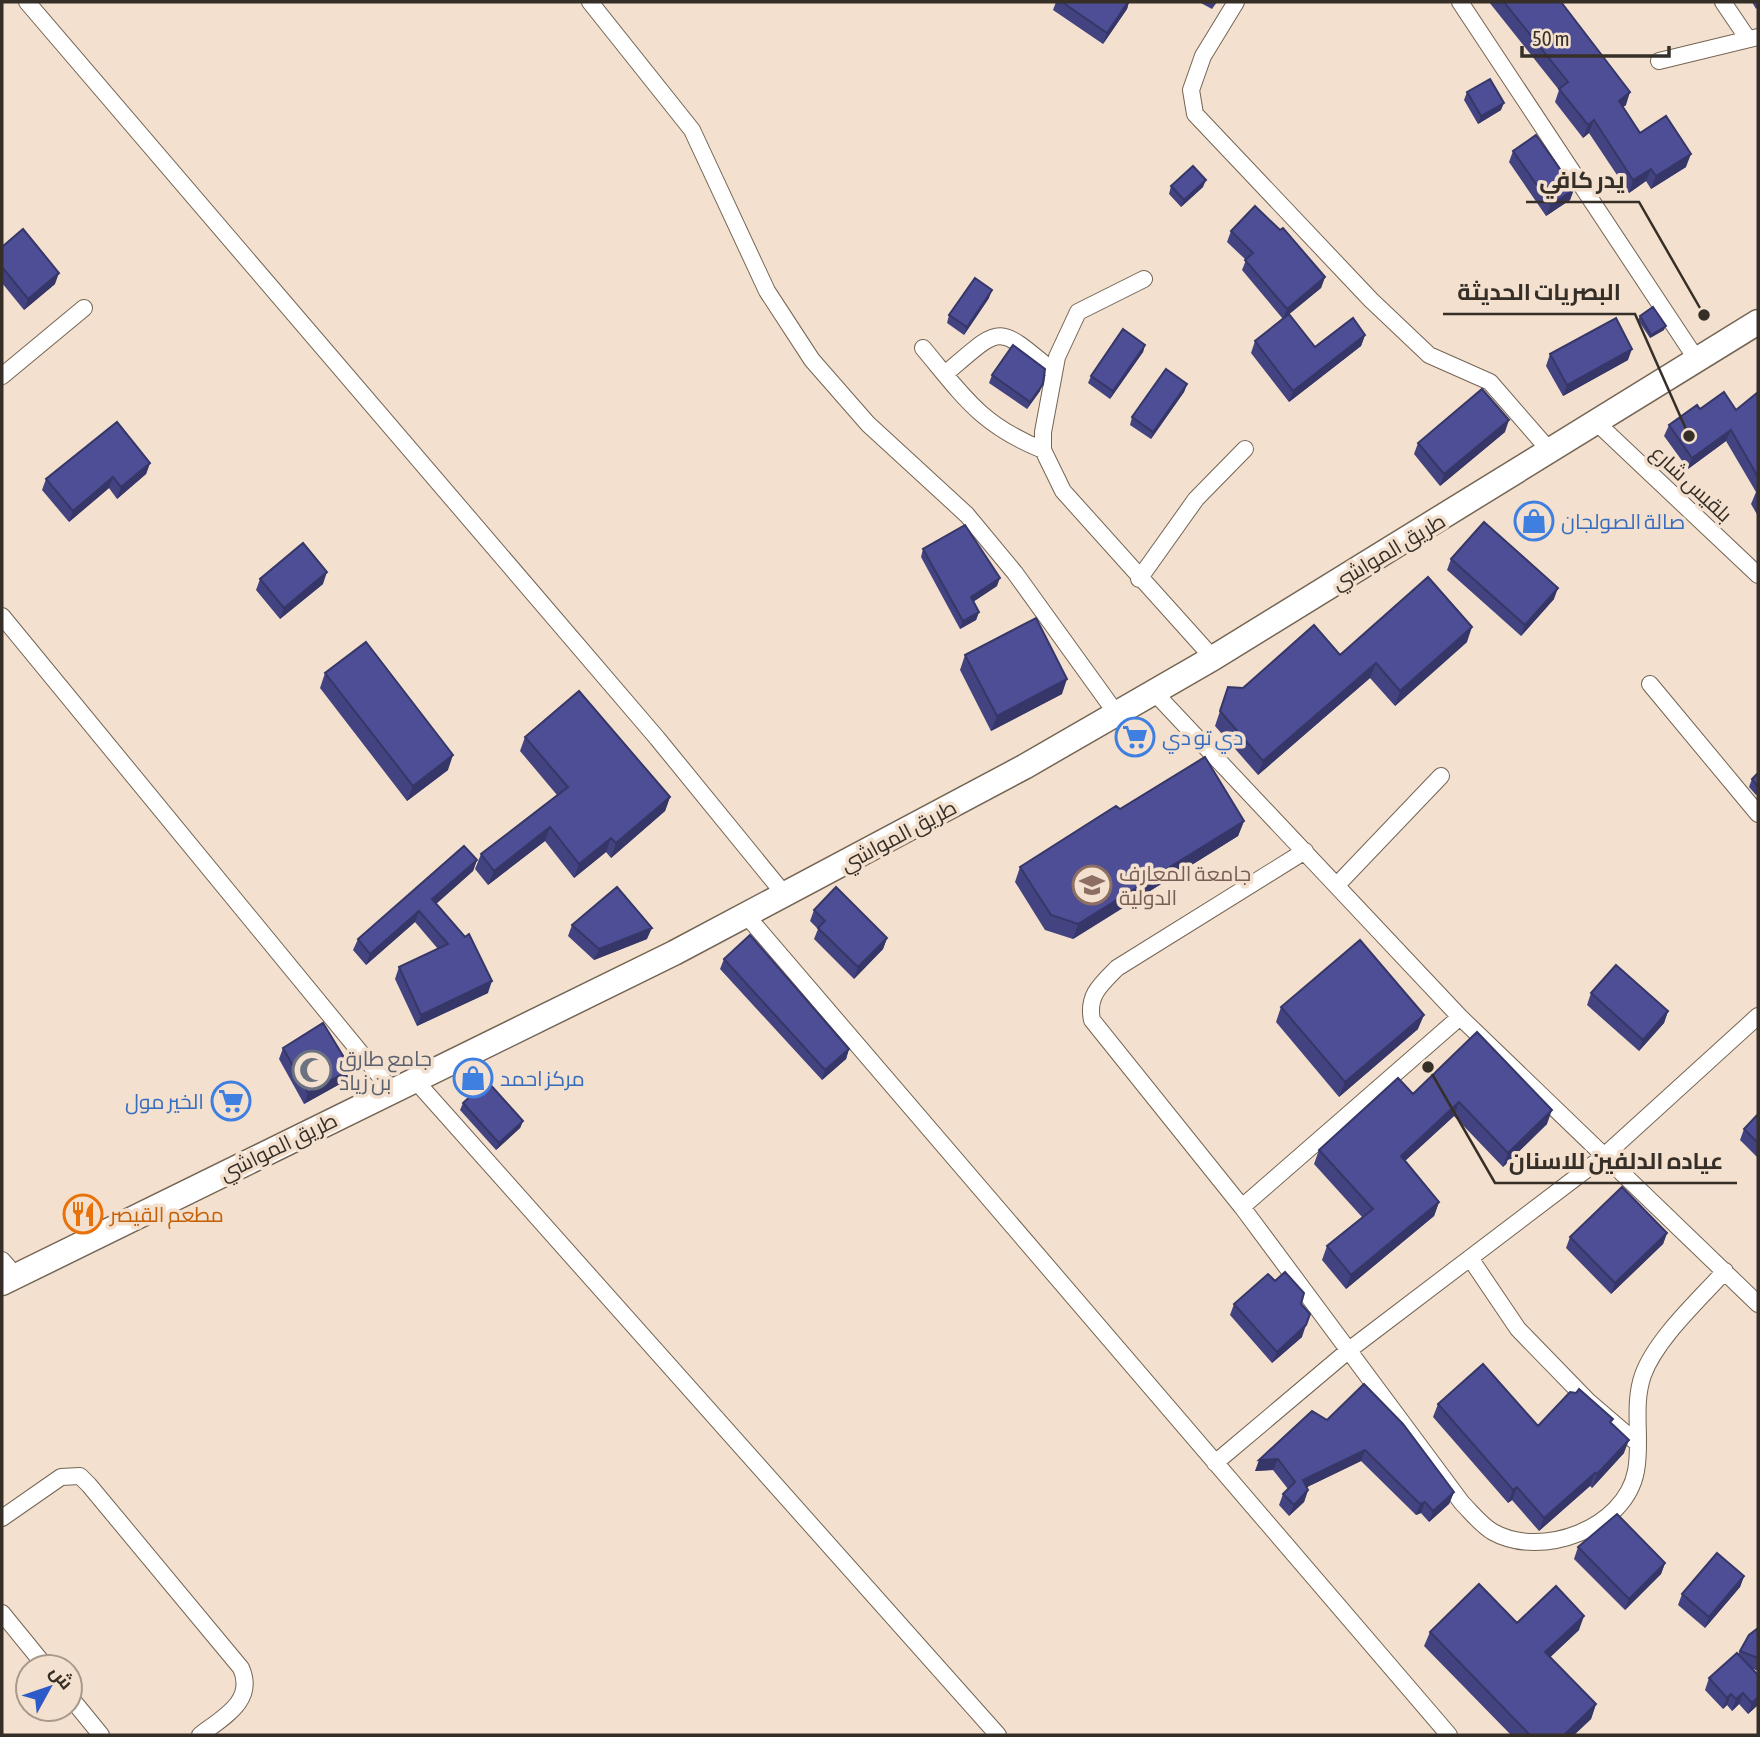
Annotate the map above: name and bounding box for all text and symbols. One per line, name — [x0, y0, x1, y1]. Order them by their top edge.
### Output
scale bar — [1522, 14, 1669, 58]
text: 50 m — [1532, 26, 1570, 50]
callout: يدر كافي — [1526, 158, 1639, 202]
text: يدر كافي — [1539, 167, 1625, 199]
callout: البصريات الحديثة — [1443, 270, 1635, 314]
text: البصريات الحديثة — [1457, 279, 1621, 306]
street label: بلقيس شارع — [1645, 440, 1737, 529]
shop icon: صالة الصولجان — [1513, 500, 1555, 542]
street label: طريق المواشي — [1327, 508, 1451, 598]
place label: صالة الصولجان — [1561, 509, 1685, 535]
supermarket icon: دي تو دي — [1114, 716, 1156, 758]
place label: دي تو دي — [1162, 725, 1243, 754]
street label: طريق المواشي — [836, 794, 962, 879]
place label: جامعة المعارف الدولية — [1119, 861, 1251, 910]
school or university icon: جامعة المعارف الدولية — [1071, 864, 1113, 906]
place label: جامع طارق بن زياد — [339, 1046, 432, 1096]
mosque icon: جامع طارق بن زياد — [291, 1049, 333, 1091]
shop icon: مركز احمد — [452, 1057, 494, 1099]
place label: مركز احمد — [500, 1066, 585, 1091]
supermarket icon: الخير مول — [210, 1080, 252, 1122]
place label: الخير مول — [125, 1089, 204, 1115]
street label: طريق المواشي — [215, 1107, 343, 1188]
callout: عياده الدلفين للاسنان — [1495, 1139, 1737, 1183]
text: عياده الدلفين للاسنان — [1509, 1148, 1723, 1175]
restaurant icon: مطعم القيصر — [62, 1193, 104, 1235]
place label: مطعم القيصر — [109, 1202, 224, 1229]
north arrow — [14, 1653, 84, 1723]
text: ش — [45, 1661, 78, 1694]

